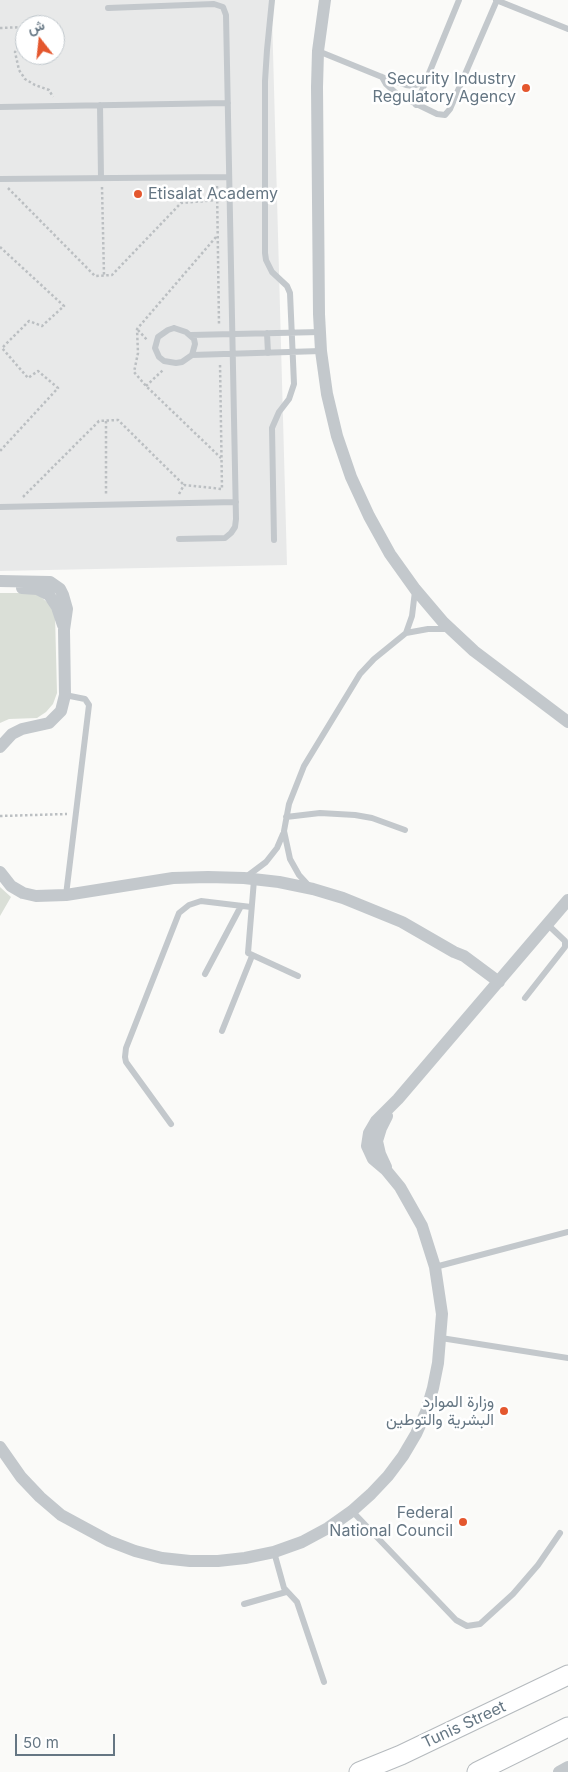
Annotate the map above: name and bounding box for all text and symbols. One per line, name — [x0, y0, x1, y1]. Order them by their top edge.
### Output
north arrow — [15, 15, 65, 65]
text: ش — [26, 16, 46, 37]
place label: Security Industry Regulatory Agency — [373, 69, 516, 107]
marker: Security Industry Regulatory Agency — [520, 82, 532, 94]
place label: Etisalat Academy — [148, 184, 278, 204]
marker: Etisalat Academy — [132, 188, 144, 200]
place label: وزارة الموارد البشرية والتوطين — [386, 1392, 494, 1430]
marker: وزارة الموارد البشرية والتوطين — [498, 1405, 510, 1417]
place label: Federal National Council — [329, 1503, 453, 1541]
marker: Federal National Council — [457, 1516, 469, 1528]
street label: Tunis Street — [419, 1697, 509, 1753]
scale bar — [18, 1724, 118, 1756]
text: 50 m — [23, 1733, 59, 1752]

